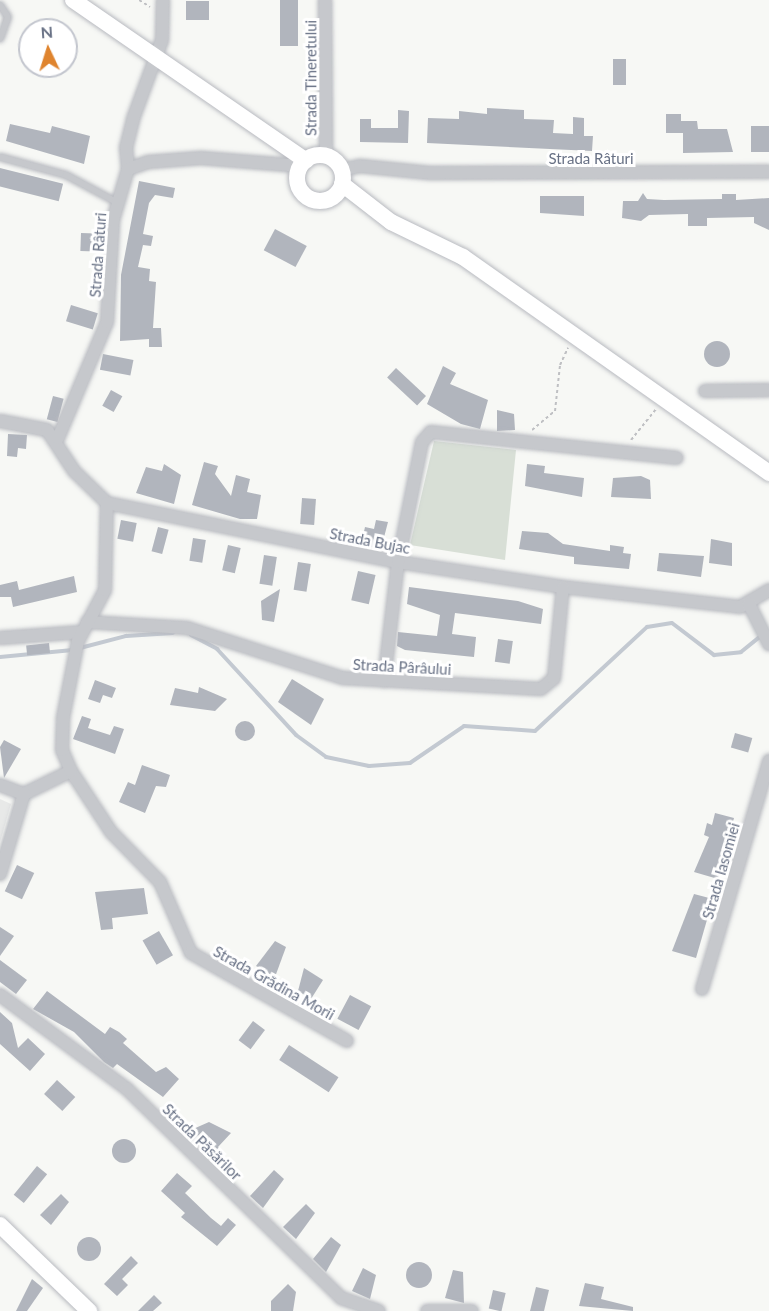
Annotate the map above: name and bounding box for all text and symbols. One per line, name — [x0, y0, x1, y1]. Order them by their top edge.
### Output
north arrow — [18, 18, 78, 78]
street label: Strada Tineretului — [302, 20, 320, 136]
text: N — [40, 22, 54, 41]
street label: Strada Râturi — [548, 150, 634, 168]
street label: Strada Râturi — [86, 212, 110, 298]
street label: Strada Bujac — [328, 524, 412, 558]
street label: Strada Pârâului — [352, 655, 452, 679]
street label: Strada Iasomiei — [699, 821, 743, 921]
street label: Strada Grădina Morii — [210, 942, 338, 1024]
street label: Strada Păsărilor — [159, 1100, 245, 1184]

